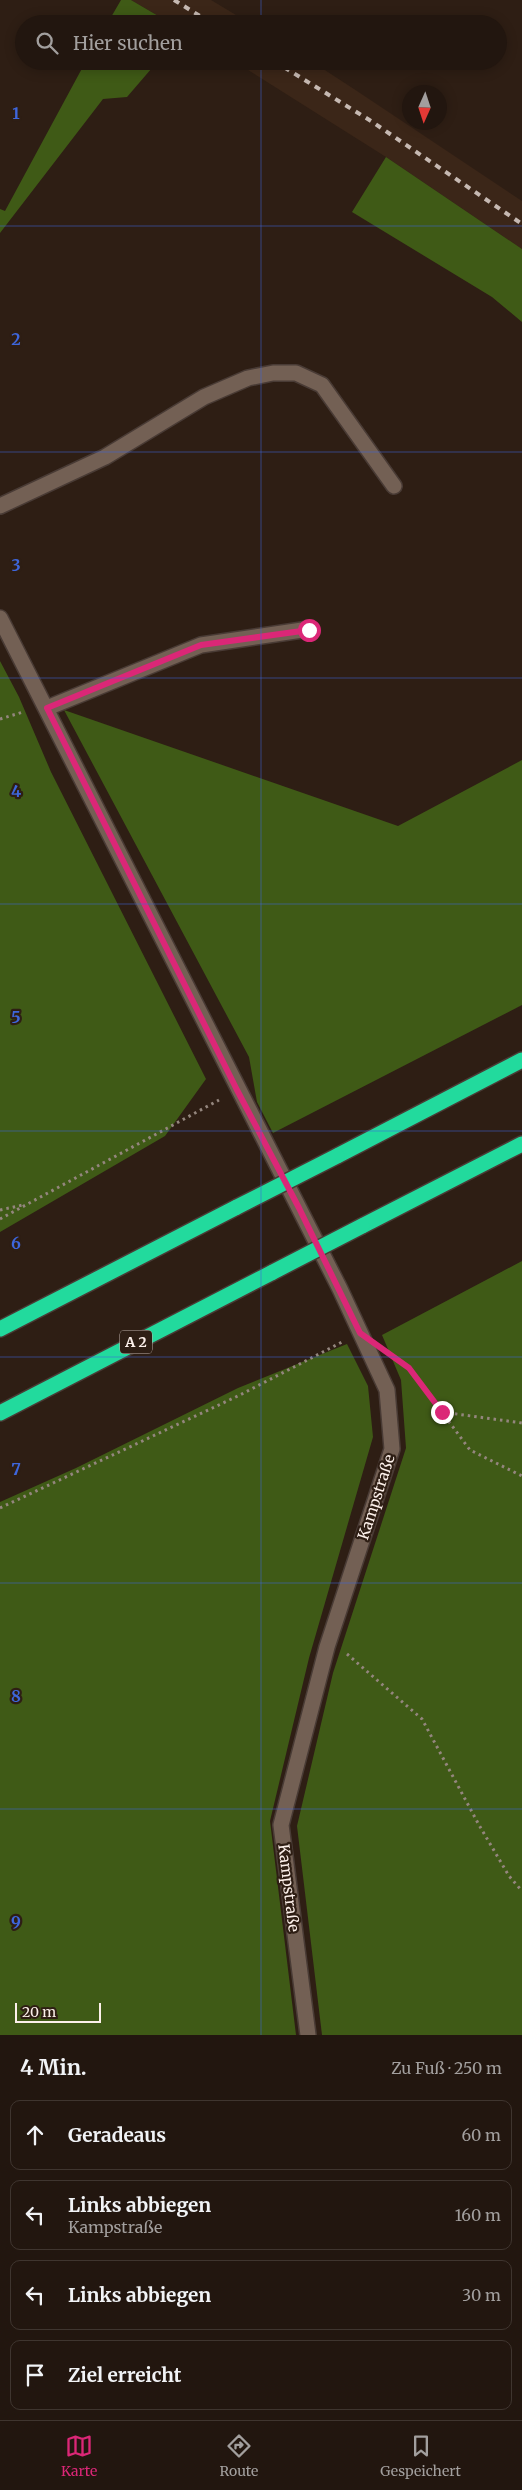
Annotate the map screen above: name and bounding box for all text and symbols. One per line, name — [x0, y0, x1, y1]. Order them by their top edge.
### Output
search box — [15, 15, 507, 70]
icon: search — [33, 29, 61, 57]
text: Hier suchen — [73, 31, 183, 55]
north arrow — [402, 85, 447, 130]
text: 1 — [12, 103, 20, 123]
text: 2 — [11, 329, 21, 349]
text: 3 — [11, 555, 21, 575]
route start — [298, 619, 321, 642]
text: 4 — [11, 781, 21, 801]
text: 5 — [11, 1007, 21, 1027]
text: 6 — [11, 1233, 21, 1253]
road number: A 2 — [120, 1330, 152, 1354]
route end — [431, 1401, 454, 1424]
street label: Kampstraße — [353, 1452, 399, 1542]
text: 7 — [11, 1459, 21, 1479]
text: 8 — [11, 1686, 21, 1706]
street label: Kampstraße — [274, 1843, 304, 1933]
text: 9 — [11, 1912, 21, 1932]
scale bar — [15, 2000, 101, 2023]
text: 20 m — [22, 2003, 56, 2021]
text: 4 Min. — [20, 2054, 87, 2081]
text: Zu Fuß · 250 m — [391, 2058, 502, 2078]
icon: ahead — [21, 2121, 49, 2149]
text: Geradeaus — [68, 2123, 166, 2147]
text: 60 m — [461, 2125, 501, 2145]
text: Links abbiegen — [68, 2193, 211, 2217]
icon: left — [21, 2201, 49, 2229]
text: 160 m — [455, 2205, 501, 2225]
text: Kampstraße — [68, 2217, 162, 2237]
icon: left — [21, 2281, 49, 2309]
text: Links abbiegen — [68, 2283, 211, 2307]
text: 30 m — [462, 2285, 501, 2305]
icon: arrive — [21, 2361, 49, 2389]
text: Ziel erreicht — [68, 2363, 181, 2387]
tab: Karte — [61, 2432, 97, 2480]
tab: Route — [219, 2432, 258, 2480]
tab: Gespeichert — [380, 2432, 461, 2480]

